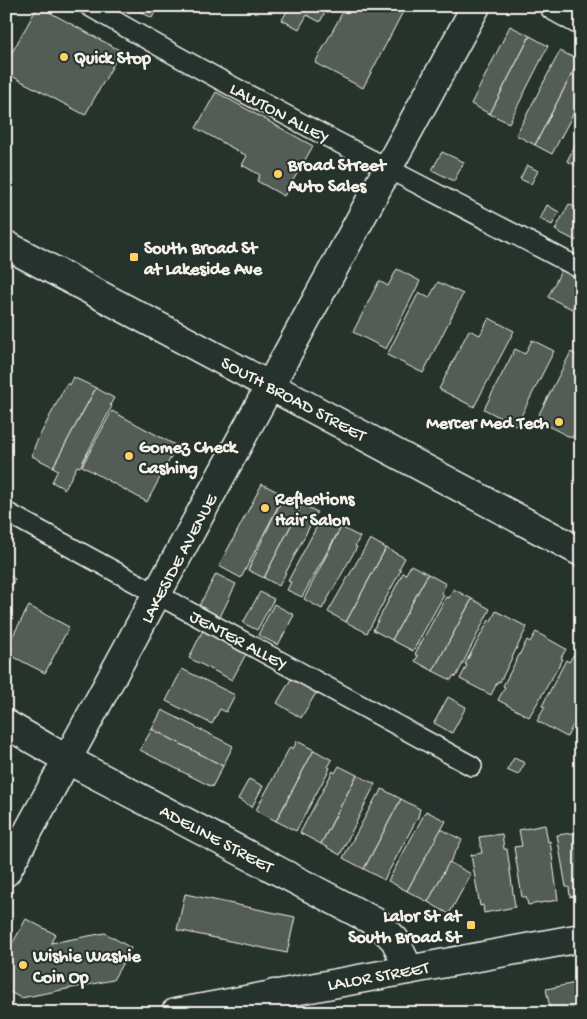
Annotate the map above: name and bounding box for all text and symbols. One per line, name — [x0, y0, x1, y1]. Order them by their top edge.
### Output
place label: Quick Stop — [74, 49, 151, 70]
marker: Quick Stop — [58, 51, 70, 63]
street label: LAWTON ALLEY — [225, 79, 332, 149]
place label: Broad Street Auto Sales — [287, 156, 387, 198]
marker: Broad Street Auto Sales — [272, 168, 284, 180]
place label: South Broad St at Lakeside Ave — [143, 239, 263, 281]
marker: South Broad St at Lakeside Ave — [128, 251, 140, 263]
street label: SOUTH BROAD STREET — [217, 353, 370, 448]
place label: Mercer Med Tech — [426, 414, 549, 435]
marker: Mercer Med Tech — [553, 416, 565, 428]
place label: Gomez Check Cashing — [138, 438, 239, 480]
marker: Gomez Check Cashing — [123, 450, 135, 462]
street label: LAKESIDE AVENUE — [137, 490, 224, 627]
place label: Reflections Hair Salon — [274, 490, 356, 532]
marker: Reflections Hair Salon — [259, 502, 271, 514]
street label: JENTER ALLEY — [185, 607, 290, 676]
street label: ADELINE STREET — [155, 801, 277, 880]
place label: Lalor St at South Broad St — [348, 907, 463, 949]
marker: Lalor St at South Broad St — [465, 919, 477, 931]
place label: Wishie Washie Coin Op — [32, 947, 141, 989]
street label: LALOR STREET — [326, 958, 432, 997]
marker: Wishie Washie Coin Op — [17, 959, 29, 971]

